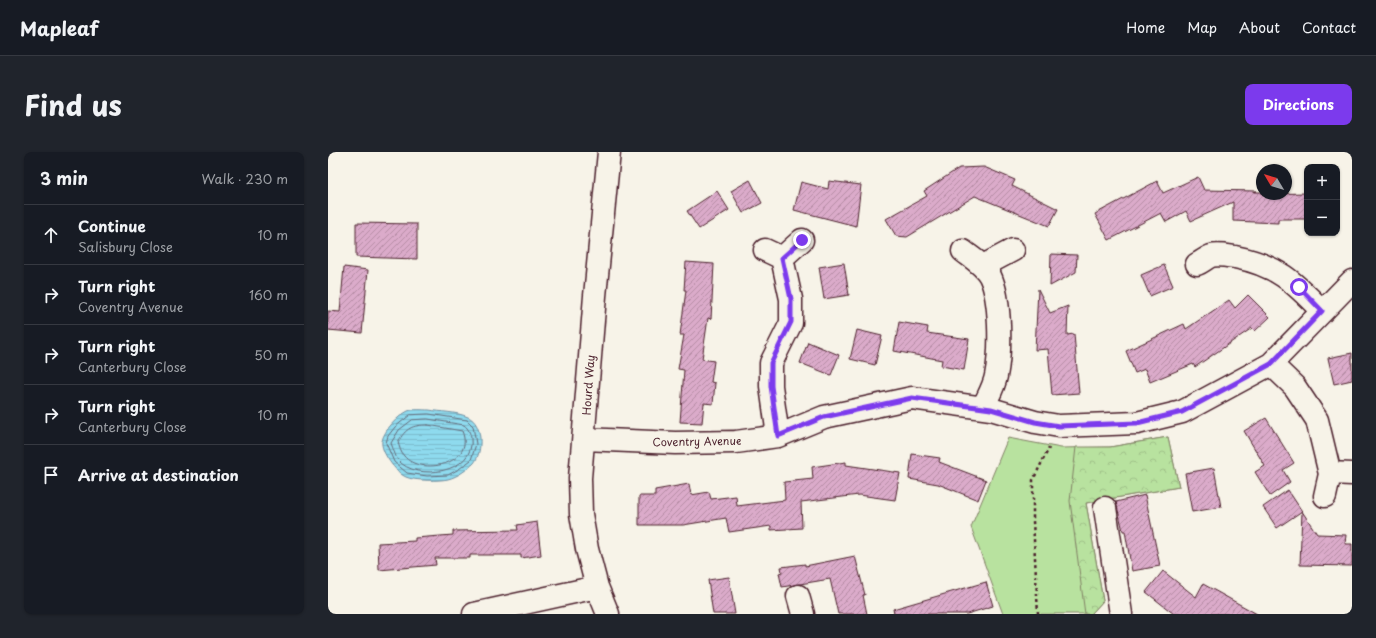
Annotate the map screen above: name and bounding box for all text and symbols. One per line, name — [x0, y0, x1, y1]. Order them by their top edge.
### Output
text: Mapleaf — [20, 14, 98, 42]
text: Home — [1126, 17, 1165, 38]
text: Map — [1187, 17, 1217, 38]
text: About — [1239, 17, 1280, 38]
text: Contact — [1302, 17, 1356, 38]
text: Find us — [24, 83, 122, 126]
button: Directions — [1245, 84, 1352, 125]
north arrow — [1256, 164, 1292, 200]
map controls — [1304, 164, 1340, 236]
button: + — [1304, 164, 1340, 200]
text: 3 min — [40, 165, 88, 191]
text: Walk · 230 m — [201, 169, 288, 188]
button: − — [1304, 200, 1340, 236]
text: Continue — [78, 214, 146, 237]
icon: ahead — [40, 224, 62, 246]
text: 10 m — [258, 225, 288, 244]
route end — [793, 231, 811, 249]
text: Salisbury Close — [78, 237, 173, 256]
text: Turn right — [78, 274, 155, 297]
route start — [1290, 278, 1308, 296]
icon: right — [40, 284, 62, 306]
text: 160 m — [249, 285, 288, 304]
text: Coventry Avenue — [78, 297, 183, 316]
text: Turn right — [78, 334, 155, 357]
icon: right — [40, 344, 62, 366]
text: 50 m — [254, 345, 288, 364]
street label: Hourd Way — [577, 354, 599, 416]
text: Canterbury Close — [78, 357, 187, 376]
text: Turn right — [78, 394, 155, 417]
icon: right — [40, 404, 62, 426]
text: 10 m — [258, 405, 288, 424]
text: Canterbury Close — [78, 417, 187, 436]
street label: Coventry Avenue — [652, 432, 742, 450]
text: Arrive at destination — [78, 463, 239, 486]
icon: arrive — [40, 464, 62, 486]

